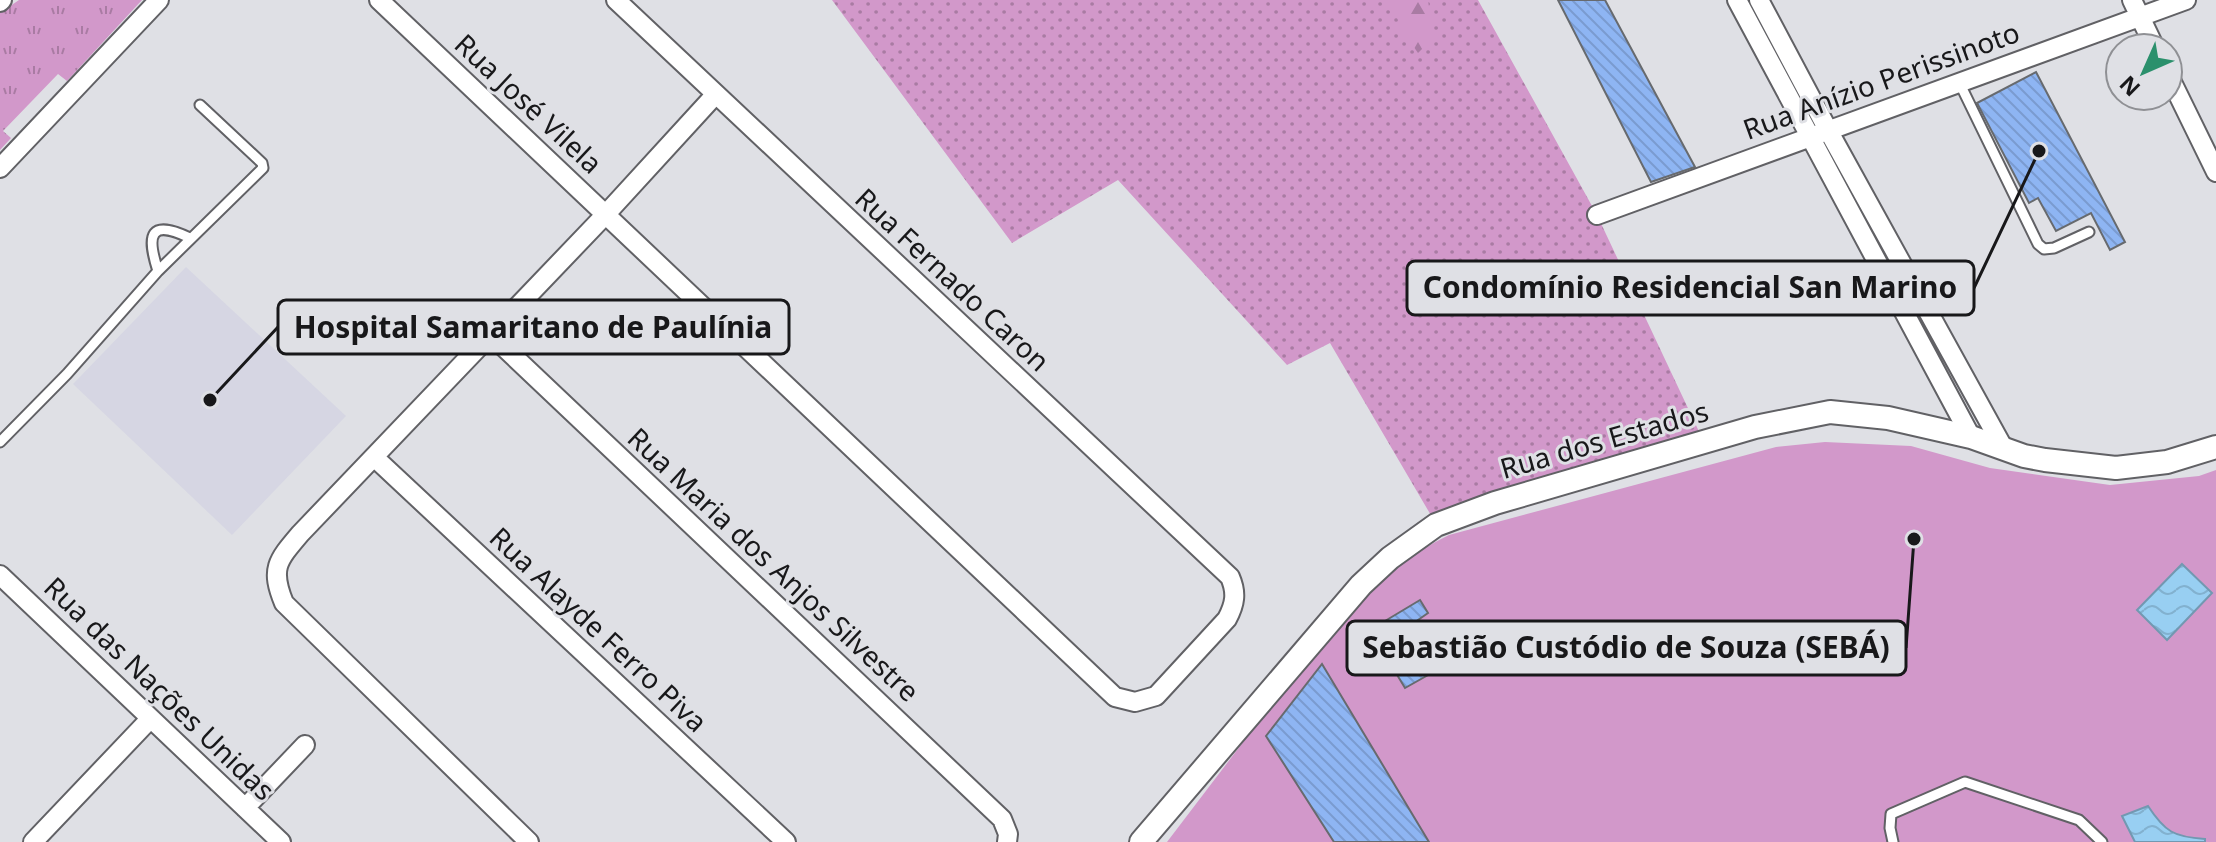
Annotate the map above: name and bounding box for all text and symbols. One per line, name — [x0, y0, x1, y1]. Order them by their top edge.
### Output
street label: Rua Anízio Perissinoto — [1737, 12, 2025, 148]
street label: Rua José Vilela — [447, 25, 611, 181]
north arrow — [2104, 32, 2184, 112]
text: N — [2112, 70, 2146, 104]
street label: Rua Fernado Caron — [848, 179, 1058, 379]
callout: Condomínio Residencial San Marino — [1407, 261, 1974, 315]
text: Condomínio Residencial San Marino — [1423, 266, 1957, 307]
callout: Hospital Samaritano de Paulínia — [278, 300, 789, 354]
text: Hospital Samaritano de Paulínia — [294, 306, 772, 347]
street label: Rua dos Estados — [1495, 391, 1713, 487]
street label: Rua Maria dos Anjos Silvestre — [620, 419, 928, 709]
street label: Rua Alayde Ferro Piva — [482, 518, 716, 740]
street label: Rua das Nações Unidas — [37, 568, 283, 808]
callout: Sebastião Custódio de Souza (SEBÁ) — [1347, 621, 1906, 675]
text: Sebastião Custódio de Souza (SEBÁ) — [1362, 626, 1890, 667]

